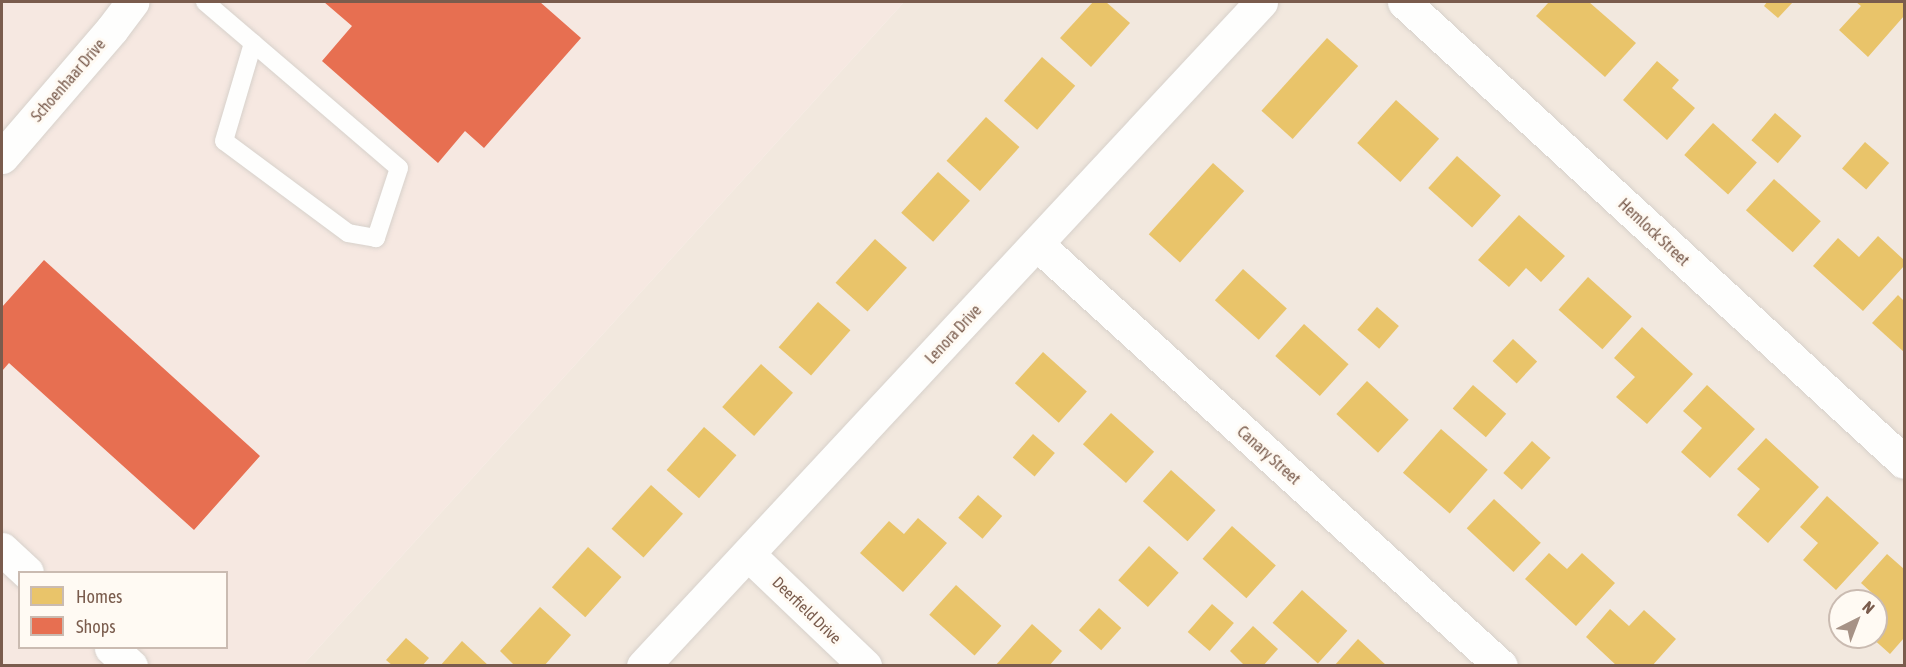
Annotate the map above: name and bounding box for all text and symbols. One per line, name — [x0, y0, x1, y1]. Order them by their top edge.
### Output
street label: Schoenhaar Drive — [27, 35, 109, 125]
street label: Hemlock Street — [1615, 194, 1693, 270]
street label: Lenora Drive — [921, 300, 985, 368]
street label: Canary Street — [1233, 422, 1305, 488]
legend — [18, 571, 228, 649]
street label: Deerfield Drive — [769, 572, 845, 648]
text: Homes — [76, 586, 122, 607]
north arrow — [1828, 589, 1888, 649]
text: N — [1859, 597, 1878, 617]
text: Shops — [76, 616, 116, 637]

